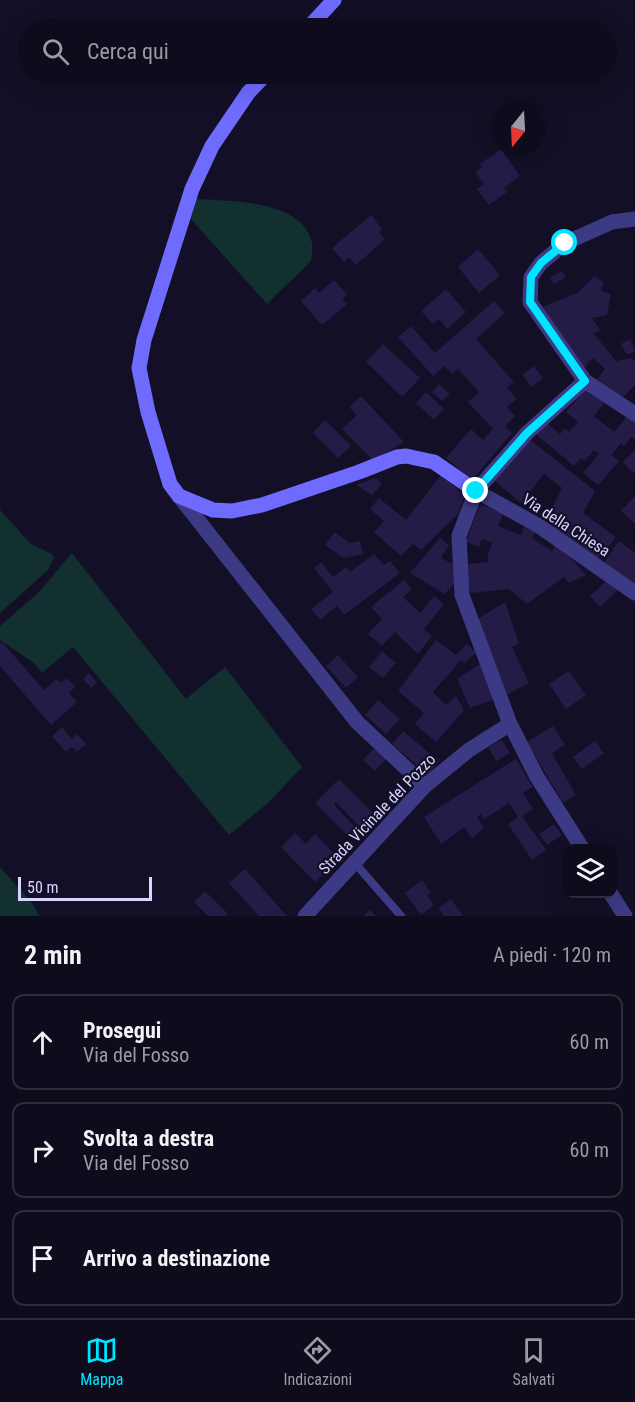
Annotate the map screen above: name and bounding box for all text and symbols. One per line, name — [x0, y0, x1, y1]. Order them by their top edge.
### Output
search box — [18, 18, 617, 84]
icon: search — [39, 35, 72, 68]
text: Cerca qui — [87, 39, 169, 64]
north arrow — [491, 102, 545, 156]
route start — [551, 229, 577, 255]
route end — [462, 477, 488, 503]
street label: Via della Chiesa — [518, 490, 614, 560]
street label: Strada Vicinale del Pozzo — [315, 750, 439, 878]
map controls — [563, 844, 617, 898]
button: layers — [563, 844, 617, 898]
scale bar — [18, 874, 152, 902]
text: 50 m — [27, 878, 59, 897]
text: 2 min — [24, 940, 82, 970]
text: A piedi · 120 m — [493, 943, 611, 967]
text: Prosegui — [83, 1018, 161, 1043]
icon: ahead — [26, 1026, 59, 1059]
text: 60 m — [570, 1030, 609, 1054]
text: Via del Fosso — [83, 1043, 189, 1067]
text: Svolta a destra — [83, 1126, 214, 1151]
icon: right — [26, 1134, 59, 1167]
text: 60 m — [570, 1138, 609, 1162]
text: Via del Fosso — [83, 1151, 189, 1175]
icon: arrive — [26, 1242, 59, 1275]
text: Arrivo a destinazione — [83, 1246, 270, 1271]
tab: Mappa — [80, 1334, 123, 1389]
tab: Indicazioni — [284, 1334, 352, 1389]
tab: Salvati — [512, 1334, 555, 1389]

